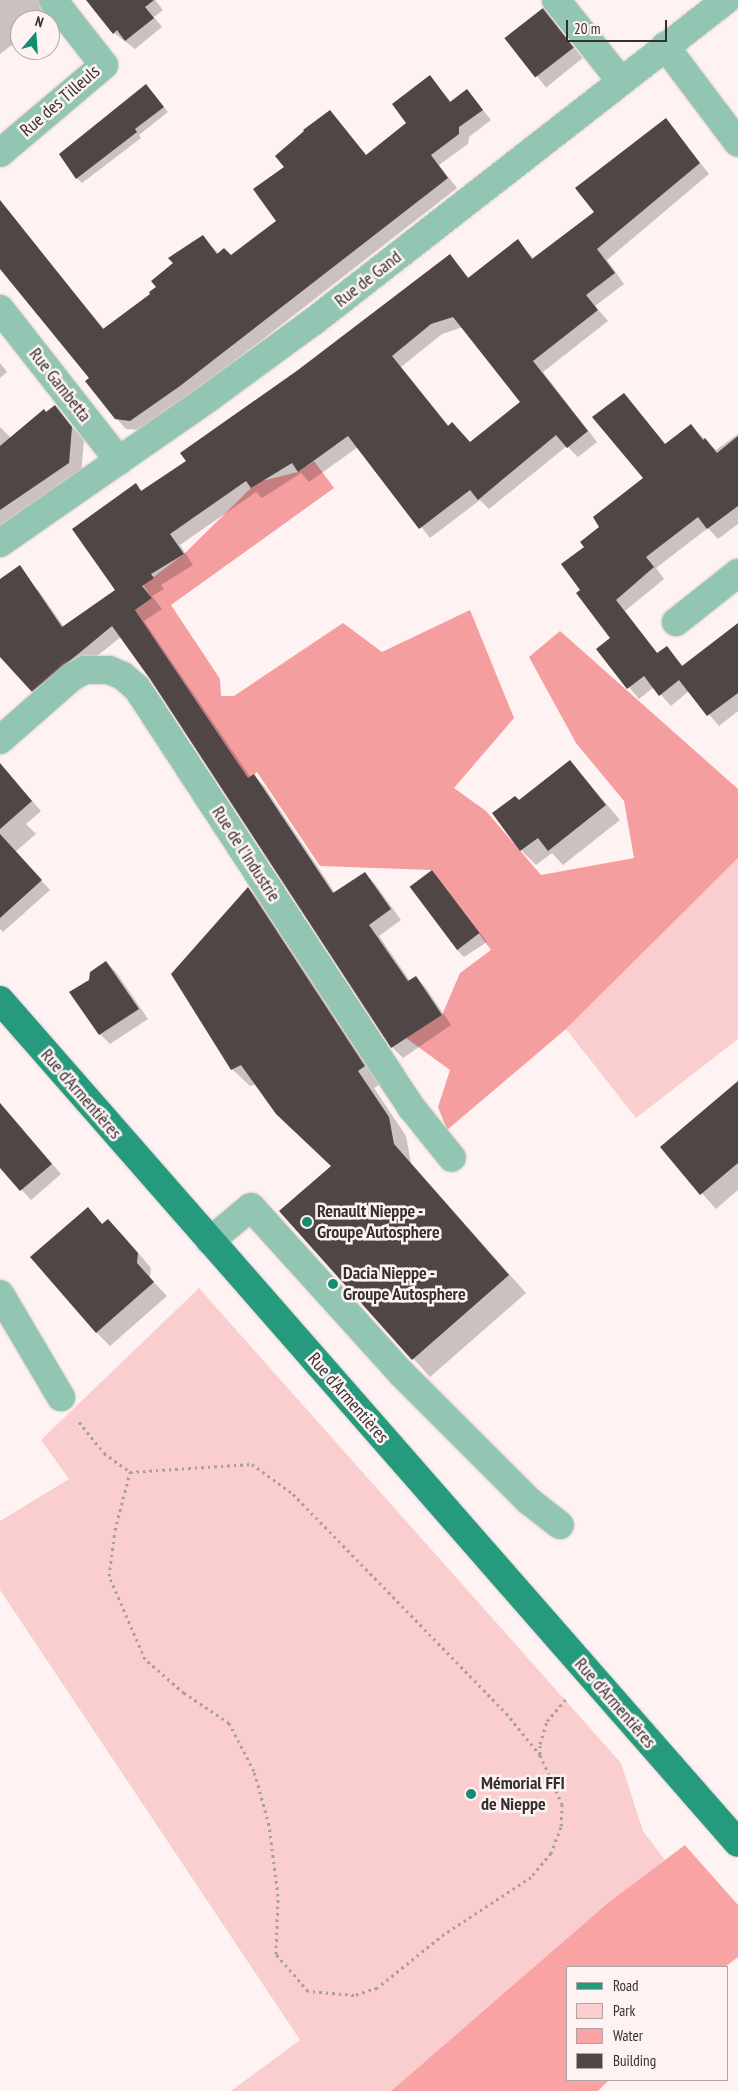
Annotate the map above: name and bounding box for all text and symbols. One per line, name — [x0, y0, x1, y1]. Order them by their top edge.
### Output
north arrow — [10, 10, 60, 60]
scale bar — [568, 10, 669, 42]
text: N — [33, 12, 46, 31]
text: 20 m — [574, 19, 600, 38]
street label: Rue des Tilleuls — [16, 60, 104, 142]
street label: Rue de Gand — [330, 246, 406, 312]
street label: Rue Gambetta — [24, 344, 96, 426]
street label: Rue de l'Industrie — [207, 802, 285, 906]
street label: Rue d'Armentières — [36, 1045, 126, 1143]
place label: Renault Nieppe - Groupe Autosphere — [317, 1201, 440, 1244]
marker: Renault Nieppe - Groupe Autosphere — [301, 1216, 313, 1228]
place label: Dacia Nieppe - Groupe Autosphere — [343, 1263, 466, 1306]
marker: Dacia Nieppe - Groupe Autosphere — [327, 1278, 339, 1290]
street label: Rue d'Armentières — [303, 1349, 393, 1447]
street label: Rue d'Armentières — [570, 1654, 660, 1752]
place label: Mémorial FFI de Nieppe — [481, 1773, 565, 1816]
marker: Mémorial FFI de Nieppe — [465, 1788, 477, 1800]
legend — [566, 1966, 728, 2081]
text: Road — [613, 1976, 639, 1995]
text: Park — [613, 2001, 635, 2020]
text: Water — [613, 2026, 643, 2045]
text: Building — [613, 2051, 656, 2070]

